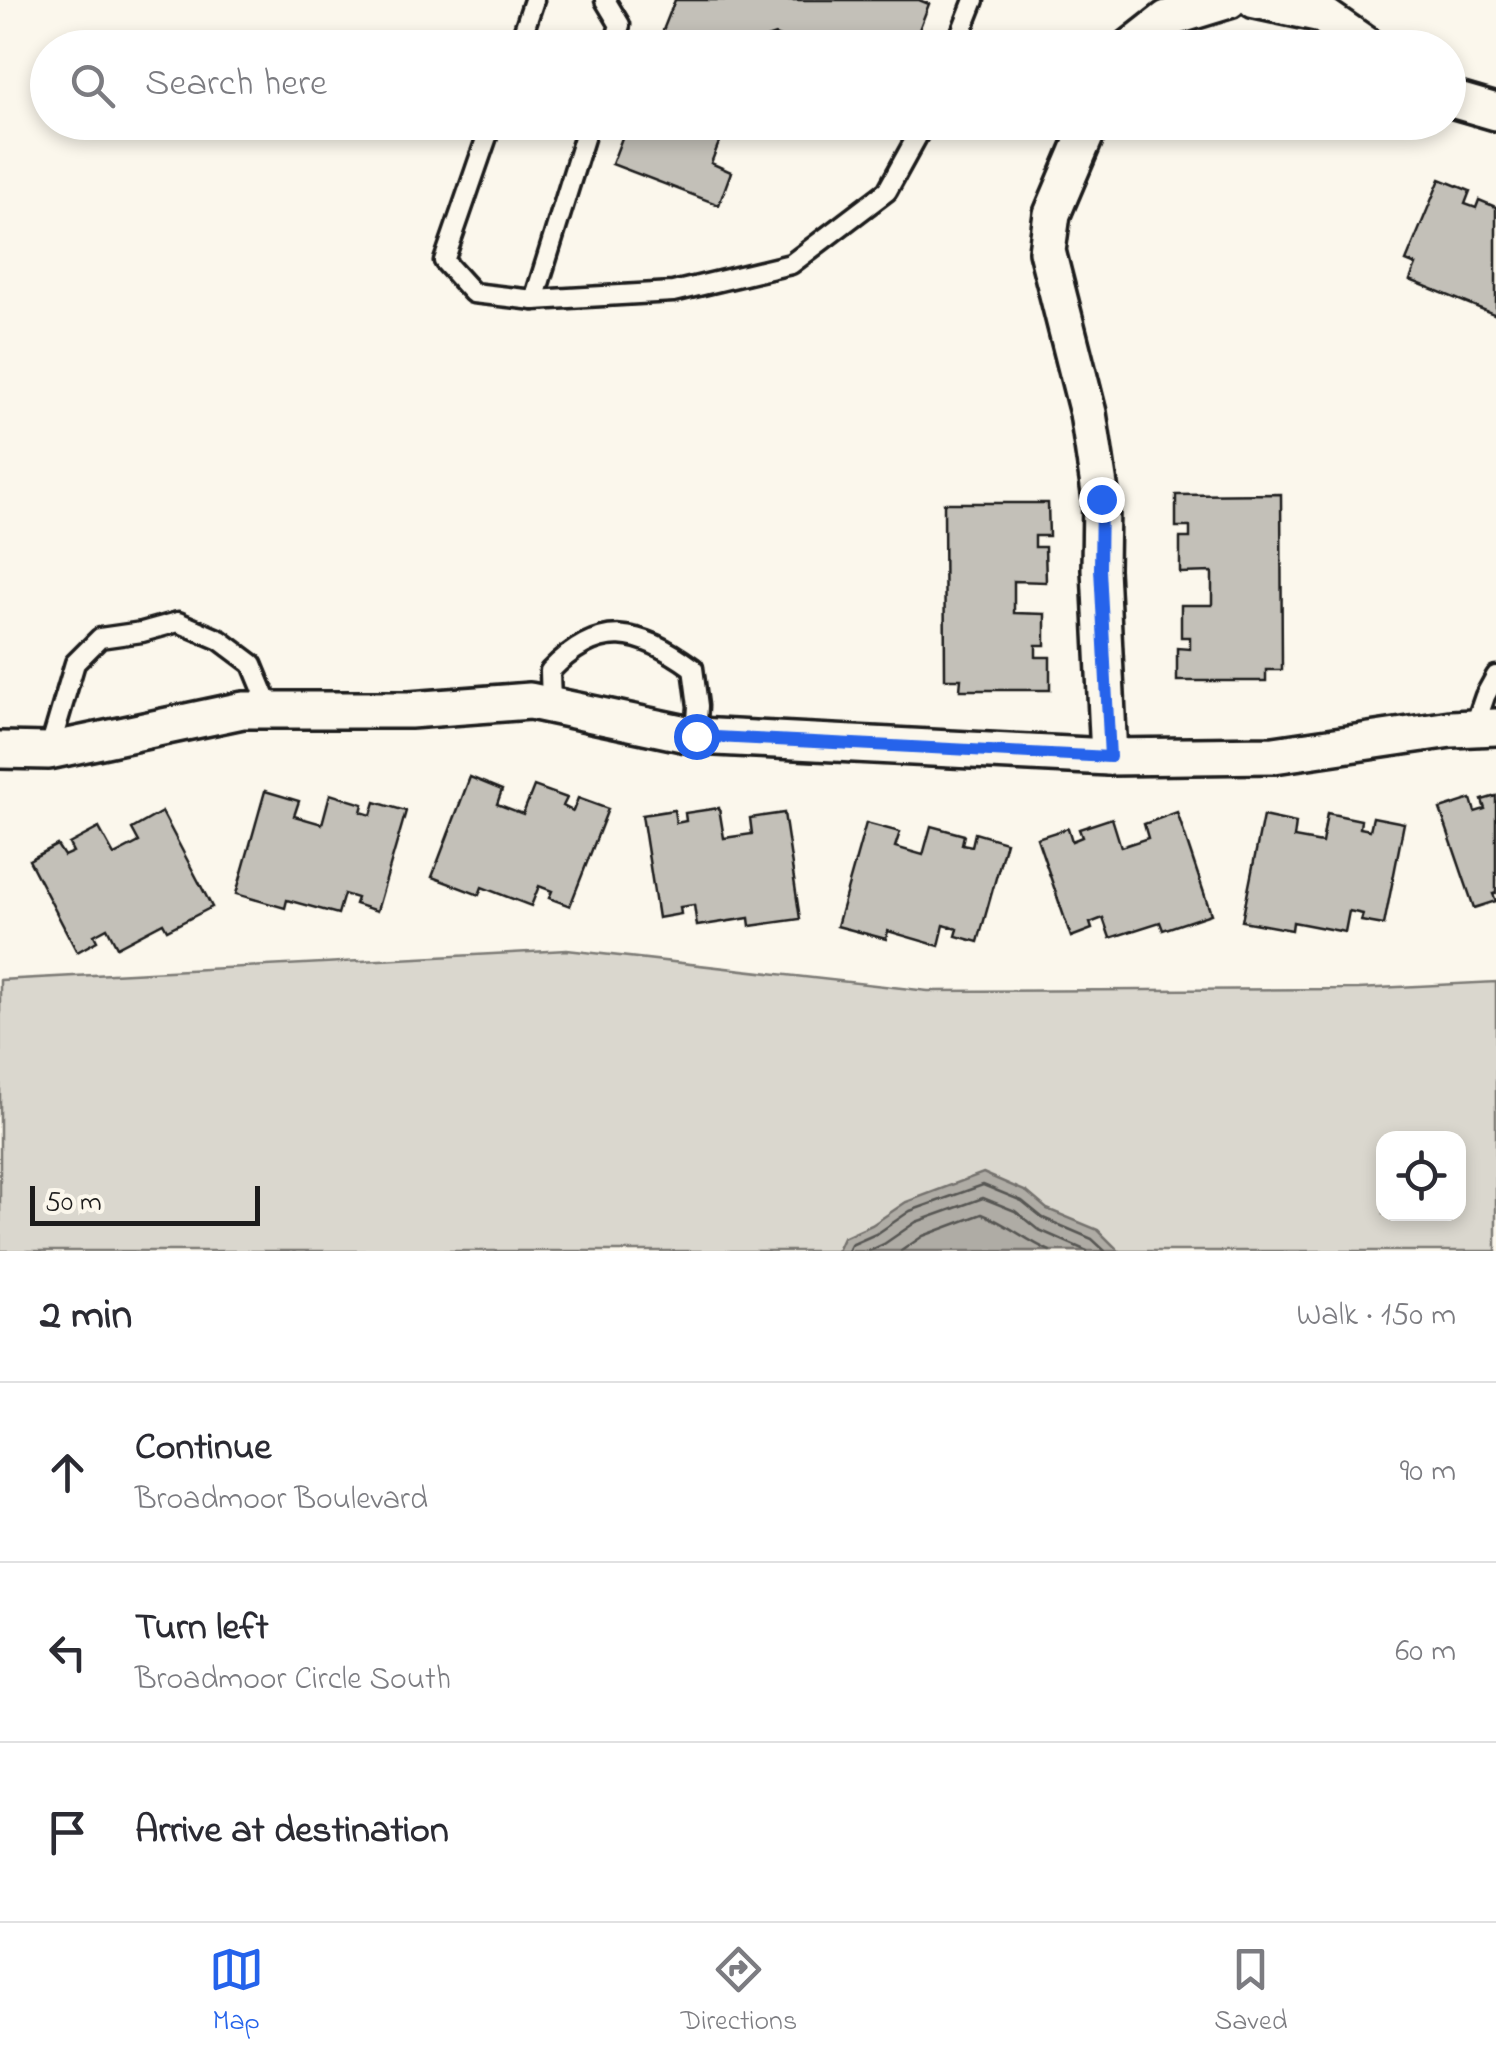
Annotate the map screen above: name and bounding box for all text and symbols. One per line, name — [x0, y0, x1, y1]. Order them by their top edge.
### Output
search box — [30, 30, 1466, 140]
text: Search here — [145, 57, 327, 113]
icon: search — [65, 58, 120, 113]
route end — [1079, 477, 1125, 523]
route start — [674, 714, 720, 760]
map controls — [1376, 1131, 1466, 1221]
button: locate — [1376, 1131, 1466, 1221]
scale bar — [30, 1181, 260, 1226]
text: 50 m — [45, 1183, 102, 1224]
text: 2 min — [40, 1286, 132, 1347]
text: Walk · 150 m — [1297, 1293, 1456, 1340]
text: Continue — [135, 1421, 271, 1477]
icon: ahead — [40, 1445, 95, 1500]
text: 90 m — [1400, 1449, 1456, 1496]
text: Broadmoor Boulevard — [135, 1477, 428, 1524]
text: Turn left — [135, 1601, 268, 1657]
icon: left — [40, 1625, 95, 1680]
text: 60 m — [1395, 1629, 1456, 1676]
text: Broadmoor Circle South — [135, 1657, 451, 1704]
text: Arrive at destination — [135, 1804, 449, 1860]
icon: arrive — [40, 1805, 95, 1860]
tab: Map — [209, 1942, 264, 2043]
tab: Directions — [681, 1942, 797, 2043]
tab: Saved — [1214, 1942, 1287, 2043]

